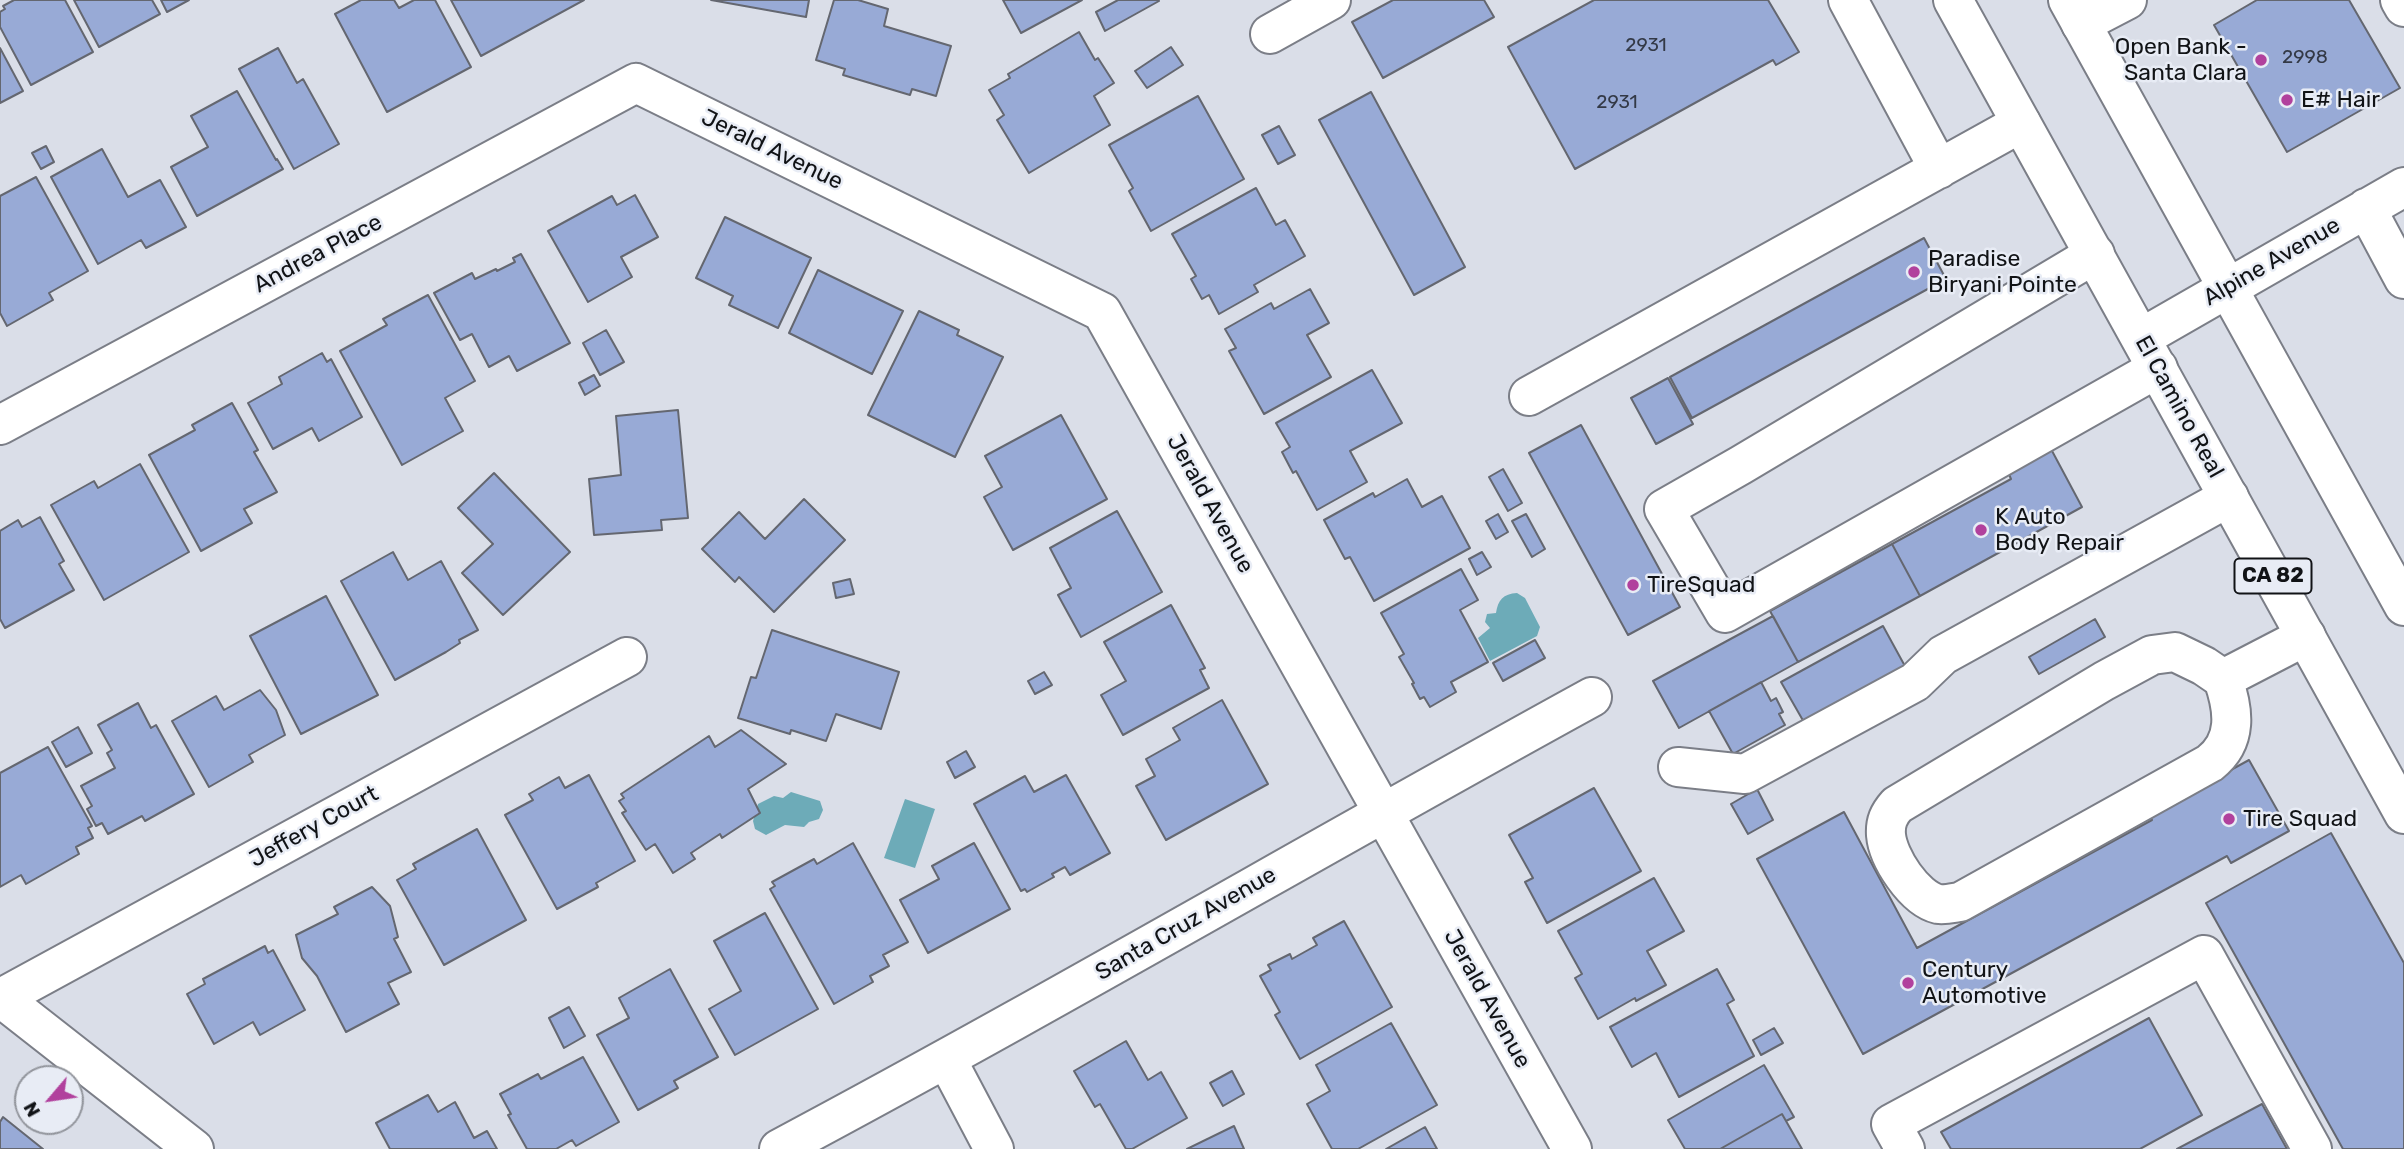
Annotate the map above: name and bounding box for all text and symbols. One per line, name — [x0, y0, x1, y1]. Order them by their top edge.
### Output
place label: Open Bank - Santa Clara — [2115, 33, 2247, 87]
house number: 2931 — [1625, 35, 1667, 57]
house number: 2998 — [2282, 47, 2328, 69]
marker: Open Bank - Santa Clara — [2253, 52, 2269, 68]
place label: E# Hair — [2301, 86, 2380, 114]
house number: 2931 — [1596, 92, 1638, 114]
marker: E# Hair — [2279, 92, 2295, 108]
street label: Jerald Avenue — [697, 104, 847, 196]
street label: Andrea Place — [249, 209, 387, 299]
street label: Alpine Avenue — [2199, 212, 2345, 312]
place label: Paradise Biryani Pointe — [1928, 245, 2077, 299]
marker: Paradise Biryani Pointe — [1906, 264, 1922, 280]
street label: El Camino Real — [2129, 331, 2229, 483]
street label: Jerald Avenue — [1161, 430, 1259, 578]
place label: K Auto Body Repair — [1995, 503, 2124, 557]
marker: K Auto Body Repair — [1973, 522, 1989, 538]
road number: CA 82 — [2234, 558, 2312, 594]
place label: TireSquad — [1647, 571, 1755, 599]
marker: TireSquad — [1625, 577, 1641, 593]
street label: Jeffery Court — [245, 780, 383, 874]
place label: Tire Squad — [2243, 805, 2357, 833]
marker: Tire Squad — [2221, 811, 2237, 827]
street label: Santa Cruz Avenue — [1091, 861, 1281, 987]
street label: Jerald Avenue — [1438, 925, 1536, 1073]
place label: Century Automotive — [1922, 956, 2047, 1010]
marker: Century Automotive — [1900, 975, 1916, 991]
north arrow — [14, 1065, 84, 1135]
text: N — [19, 1098, 45, 1121]

